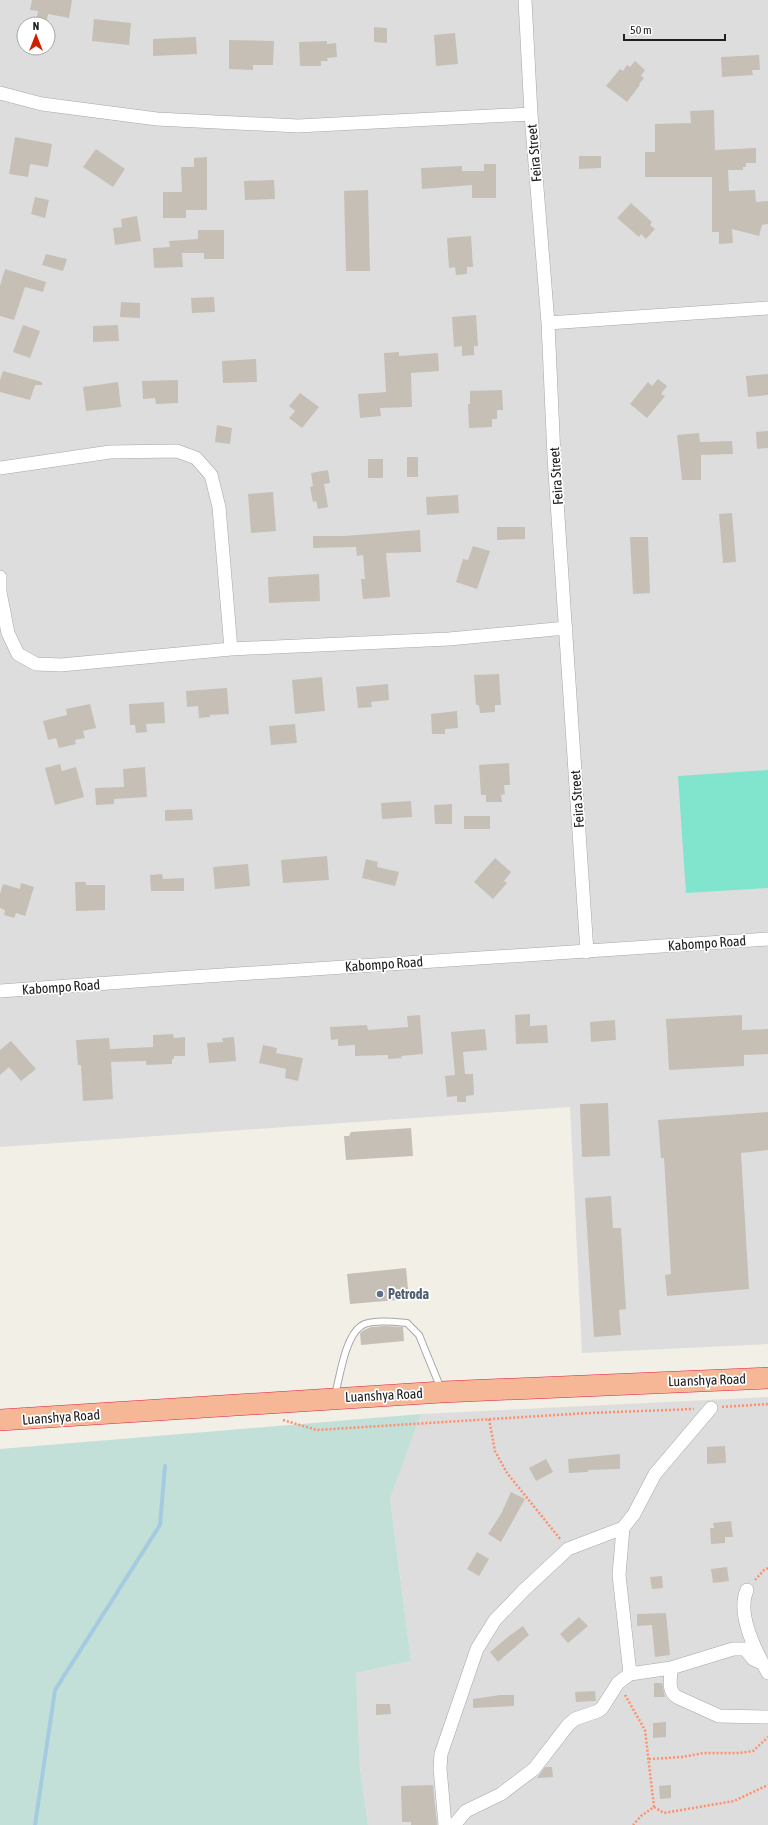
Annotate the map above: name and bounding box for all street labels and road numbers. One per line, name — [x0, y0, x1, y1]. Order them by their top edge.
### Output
street label: Feira Street — [524, 123, 544, 183]
street label: Feira Street — [546, 447, 566, 505]
street label: Feira Street — [567, 770, 587, 828]
street label: Kabompo Road — [667, 932, 747, 954]
street label: Kabompo Road — [344, 953, 424, 975]
street label: Kabompo Road — [21, 976, 101, 998]
street label: Luanshya Road — [668, 1371, 746, 1389]
street label: Luanshya Road — [345, 1385, 423, 1405]
street label: Luanshya Road — [22, 1406, 100, 1428]

